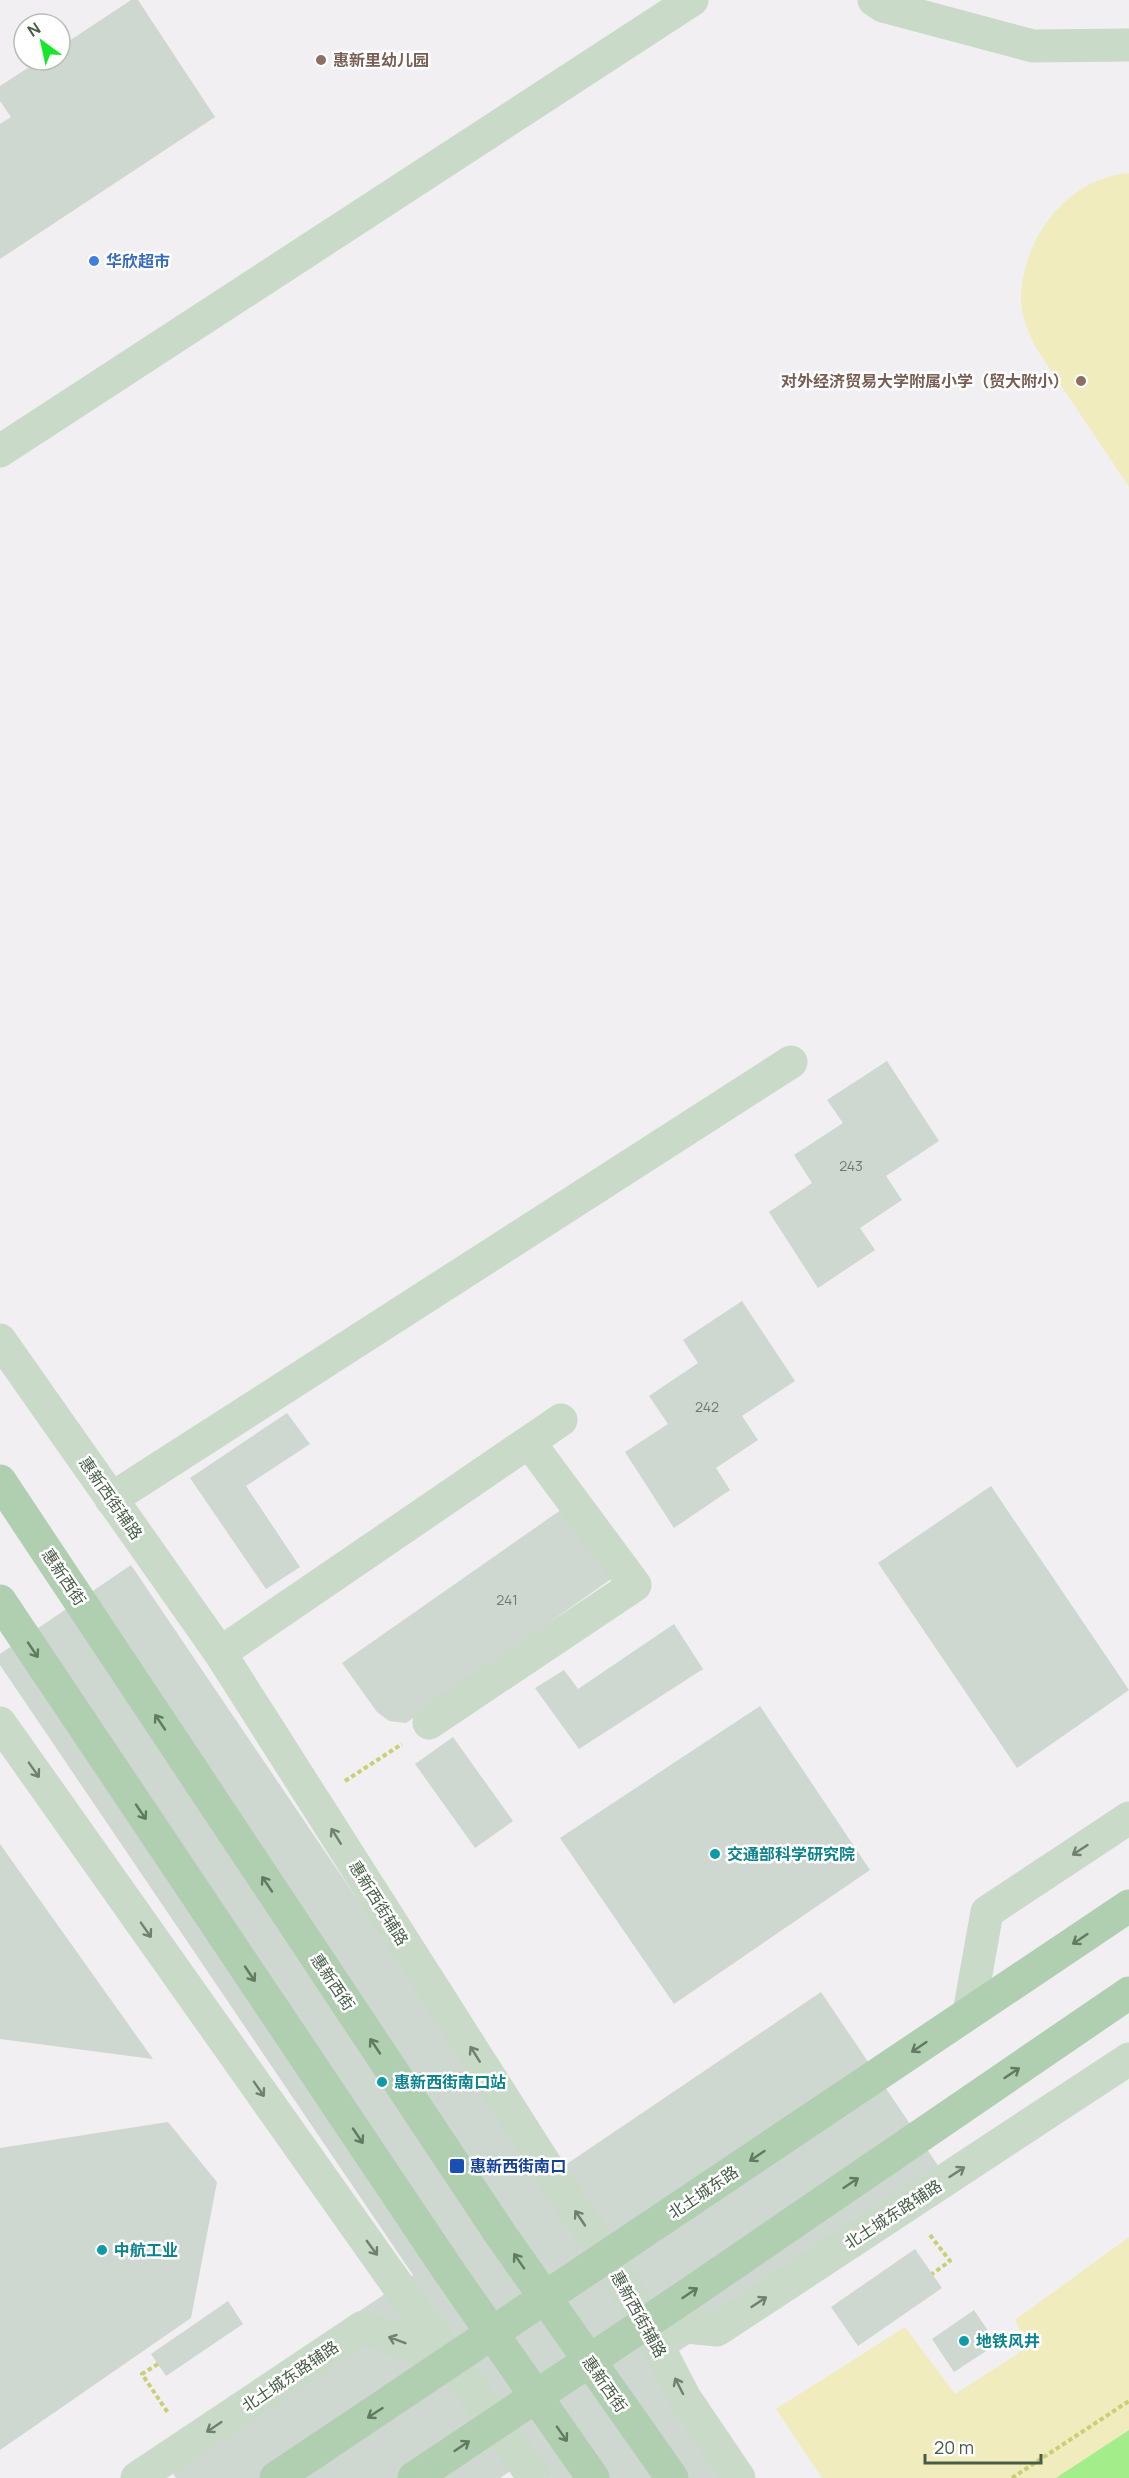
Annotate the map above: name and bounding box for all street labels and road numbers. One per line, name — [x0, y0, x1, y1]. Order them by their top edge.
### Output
street label: 惠新西街辅路 — [74, 1452, 148, 1544]
street label: 惠新西街 — [37, 1544, 91, 1610]
street label: 惠新西街辅路 — [344, 1856, 414, 1950]
street label: 惠新西街 — [306, 1949, 360, 2015]
street label: 北土城东路 — [664, 2161, 742, 2223]
street label: 北土城东路辅路 — [840, 2174, 946, 2254]
street label: 惠新西街辅路 — [606, 2267, 672, 2361]
street label: 北土城东路辅路 — [237, 2336, 343, 2416]
street label: 惠新西街 — [578, 2351, 632, 2417]

